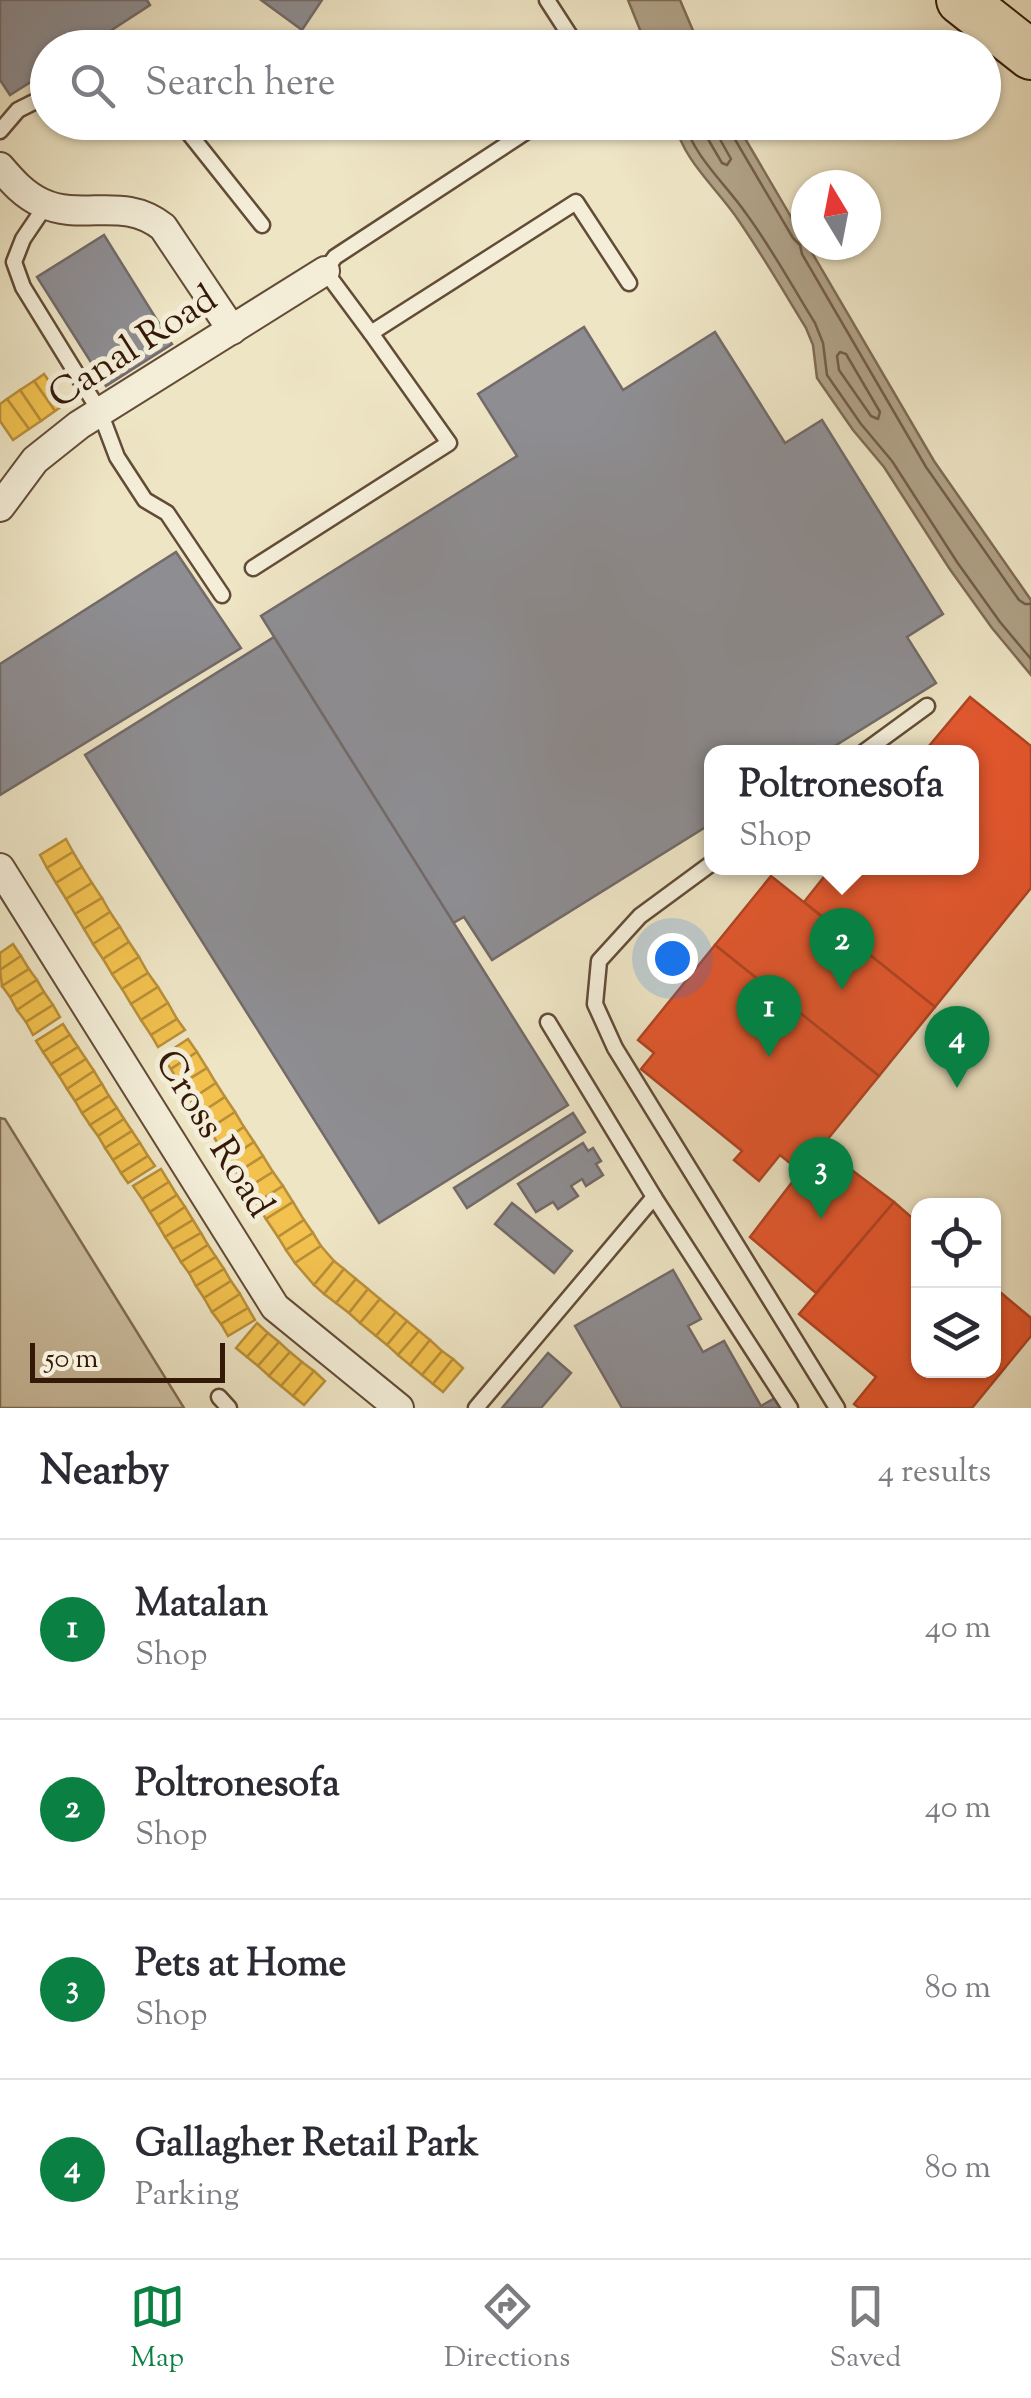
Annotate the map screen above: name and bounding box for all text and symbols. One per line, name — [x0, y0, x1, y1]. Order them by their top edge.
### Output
search box — [30, 30, 1001, 140]
icon: search — [65, 58, 120, 113]
text: Search here — [145, 58, 336, 112]
north arrow — [791, 170, 881, 260]
street label: Canal Road — [39, 274, 229, 424]
popup — [704, 745, 979, 875]
text: Poltronesofa — [739, 760, 944, 814]
text: Shop — [739, 814, 812, 860]
pin: 2 — [810, 908, 874, 990]
your location — [647, 933, 698, 984]
pin: 1 — [736, 974, 802, 1057]
pin: 4 — [924, 1006, 990, 1088]
street label: Cross Road — [139, 1041, 285, 1229]
pin: 3 — [788, 1136, 854, 1219]
map controls — [911, 1198, 1001, 1378]
button: locate — [911, 1198, 1001, 1288]
button: layers — [911, 1288, 1001, 1378]
scale bar — [30, 1338, 225, 1382]
text: 50 m — [45, 1340, 99, 1380]
text: Nearby — [40, 1443, 169, 1503]
text: 4 results — [878, 1450, 991, 1496]
text: Matalan — [135, 1579, 268, 1633]
text: 1 — [67, 1606, 78, 1652]
text: 40 m — [925, 1606, 991, 1652]
text: Shop — [135, 1633, 207, 1679]
text: Poltronesofa — [135, 1759, 340, 1813]
text: 2 — [65, 1786, 80, 1832]
text: 40 m — [925, 1786, 991, 1832]
text: Shop — [135, 1813, 207, 1859]
text: Pets at Home — [135, 1939, 346, 1993]
text: 3 — [66, 1966, 79, 2012]
text: 80 m — [925, 1966, 991, 2012]
text: Shop — [135, 1993, 207, 2039]
text: Gallagher Retail Park — [135, 2119, 479, 2173]
text: 4 — [64, 2146, 81, 2192]
text: 80 m — [925, 2146, 991, 2192]
text: Parking — [135, 2173, 239, 2219]
tab: Map — [130, 2279, 185, 2379]
tab: Directions — [444, 2279, 570, 2379]
tab: Saved — [829, 2279, 901, 2379]

